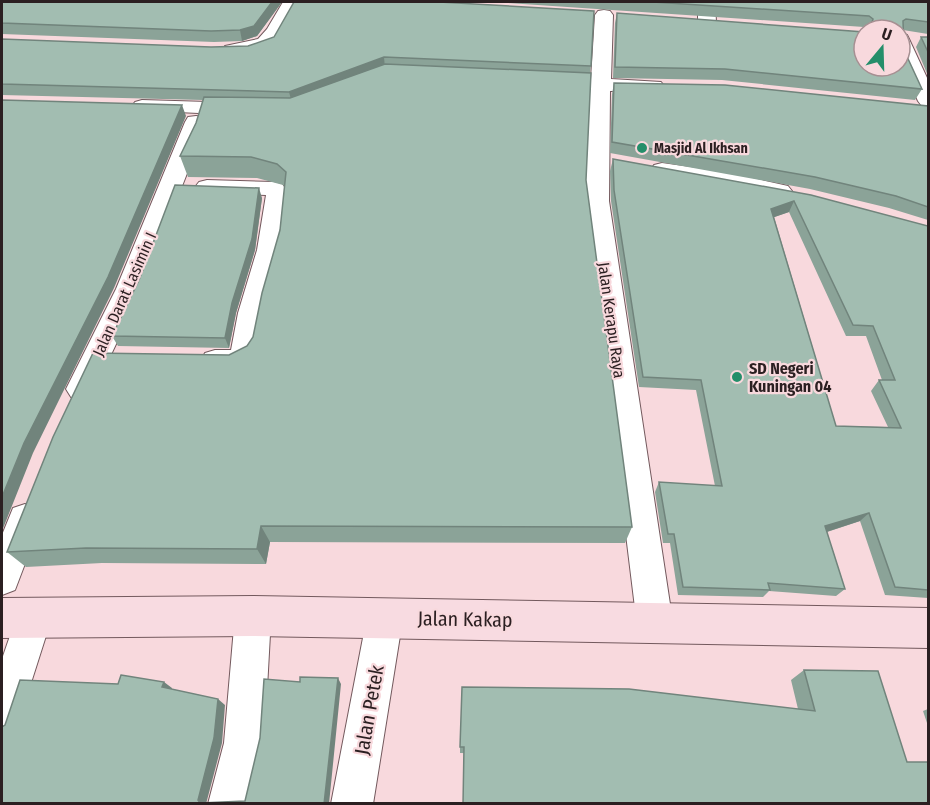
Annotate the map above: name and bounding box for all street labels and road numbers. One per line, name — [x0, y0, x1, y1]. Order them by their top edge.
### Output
street label: Jalan Darat Lasimin I — [89, 229, 160, 359]
street label: Jalan Kerapu Raya — [594, 261, 629, 379]
street label: Jalan Kakap — [417, 606, 513, 632]
street label: Jalan Petek — [349, 663, 389, 757]

